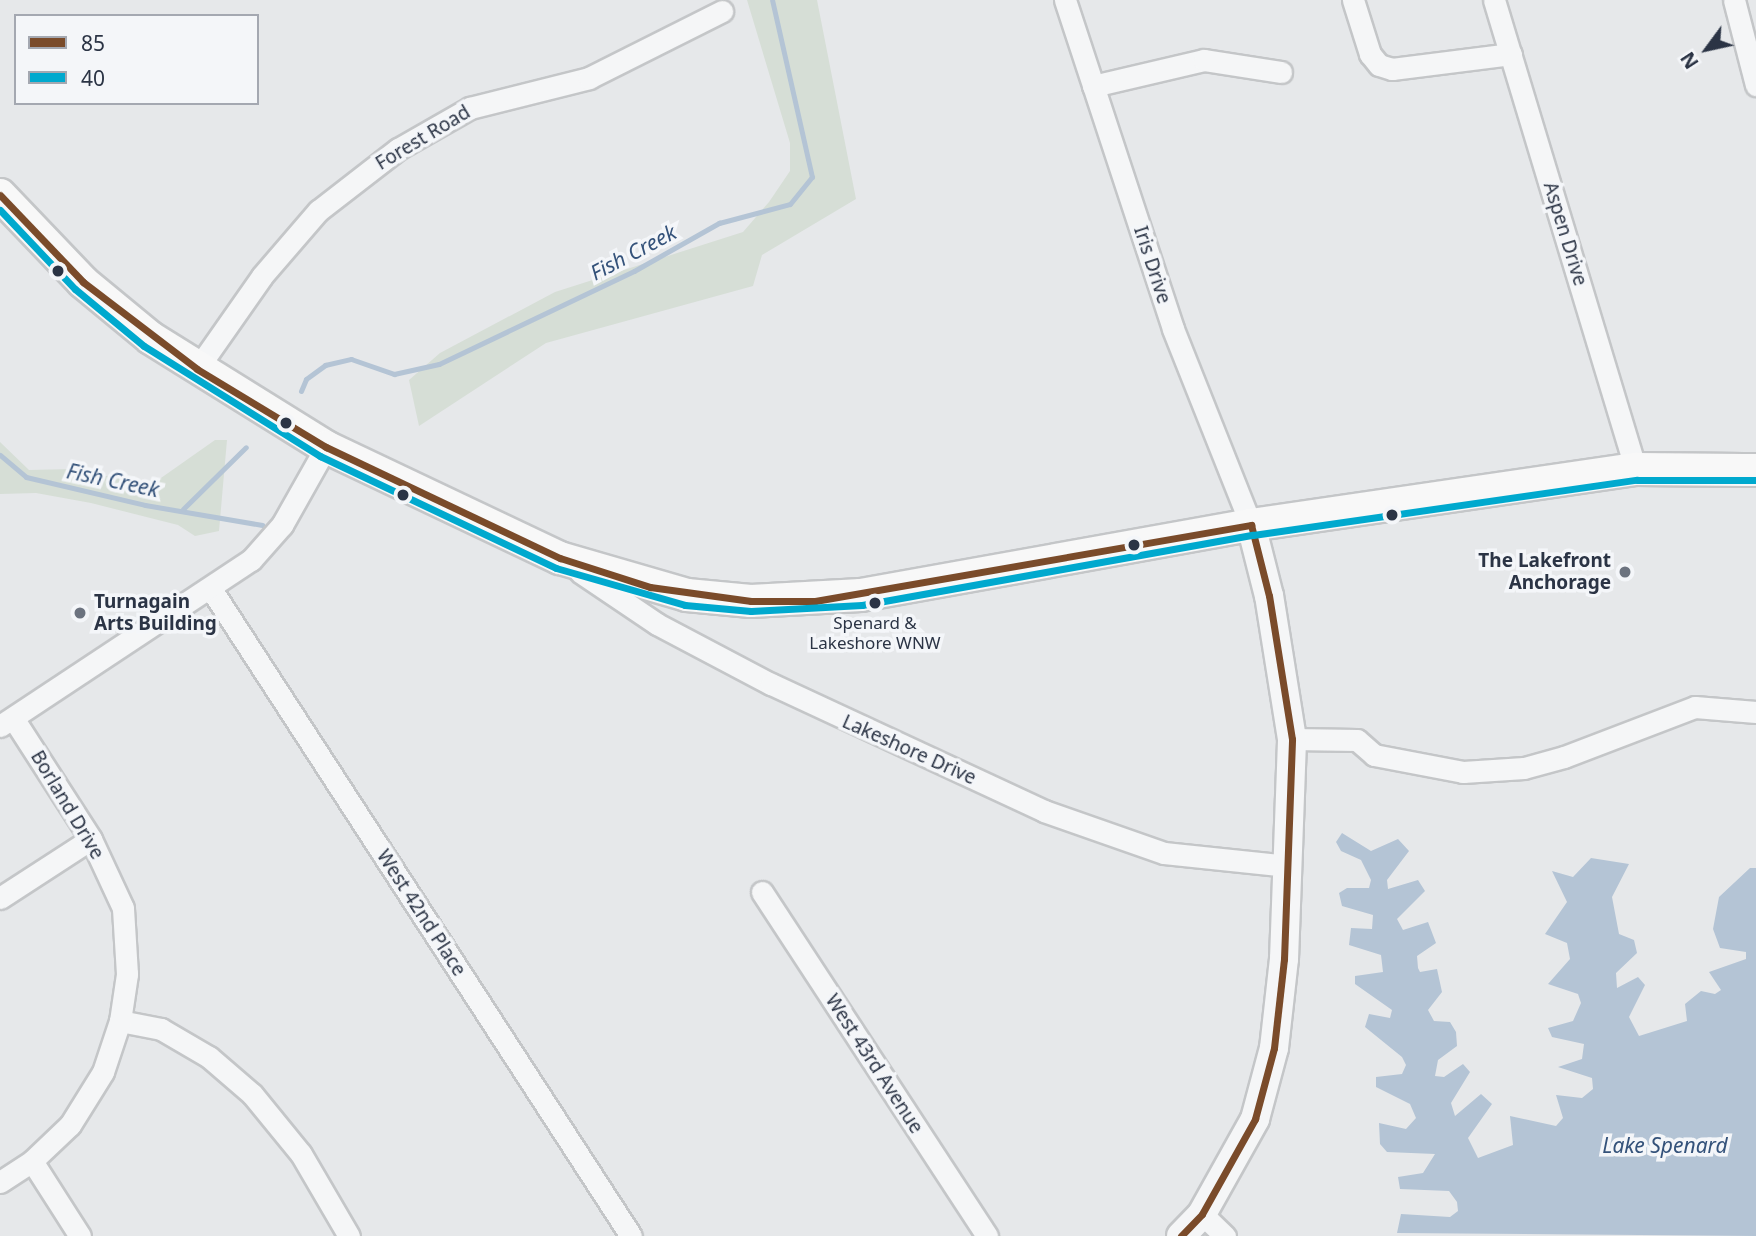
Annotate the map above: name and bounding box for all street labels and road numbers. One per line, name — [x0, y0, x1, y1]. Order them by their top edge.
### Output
street label: Forest Road — [372, 101, 474, 175]
street label: Aspen Drive — [1538, 179, 1592, 289]
street label: Iris Drive — [1129, 223, 1175, 307]
street label: Lakeshore Drive — [839, 710, 979, 790]
street label: Borland Drive — [26, 747, 108, 863]
street label: West 42nd Place — [372, 846, 470, 980]
street label: West 43rd Avenue — [820, 990, 928, 1138]

